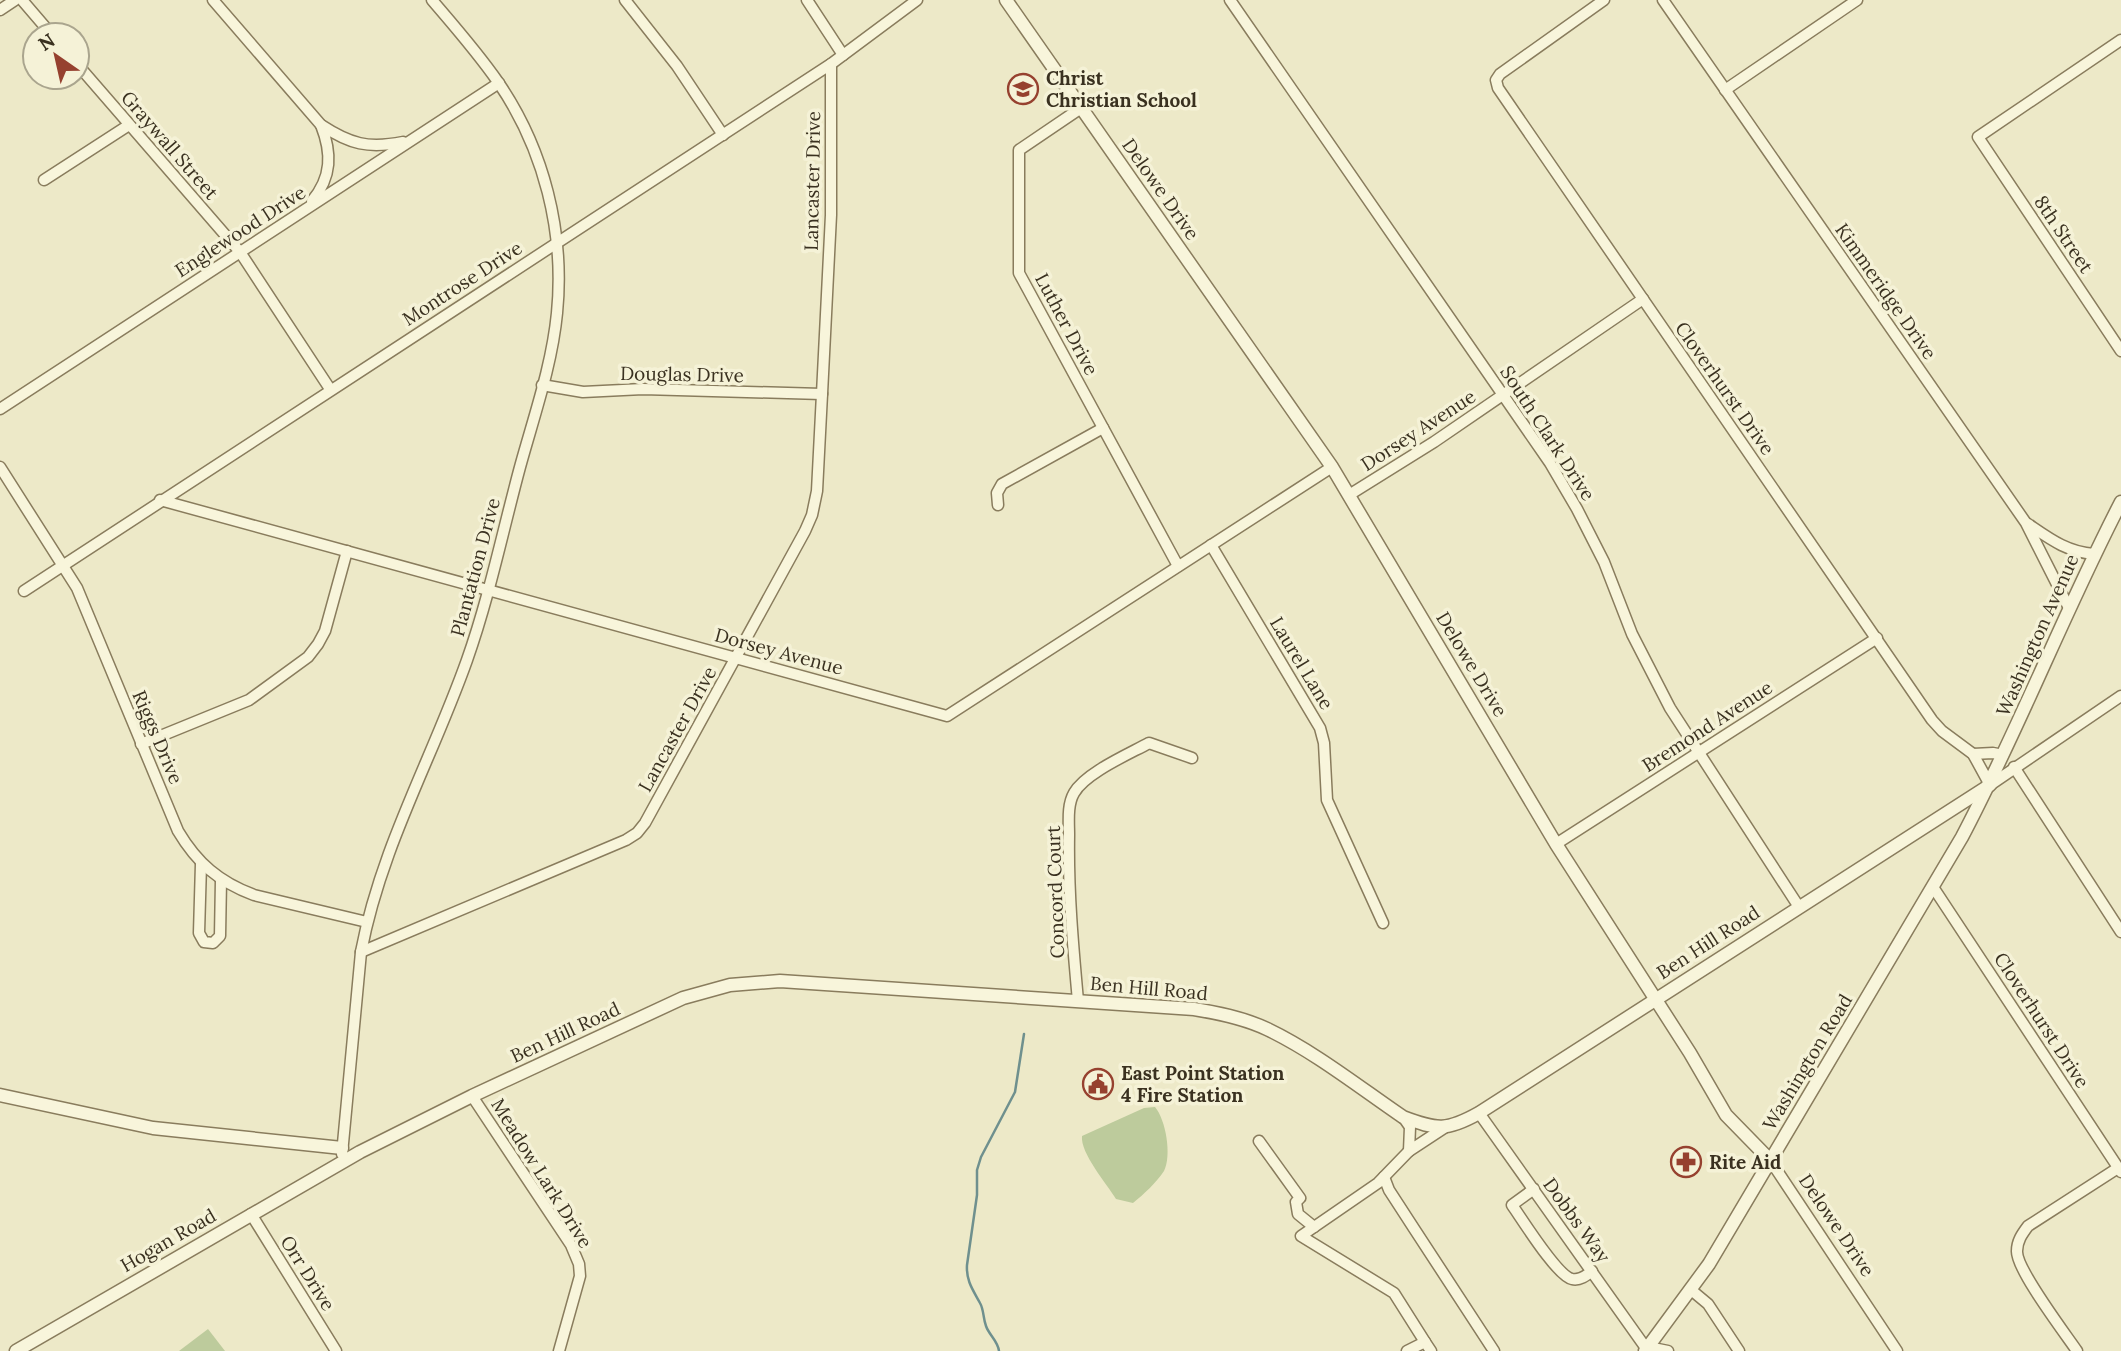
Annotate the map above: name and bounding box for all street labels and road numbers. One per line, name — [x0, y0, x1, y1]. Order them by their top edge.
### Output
street label: Graywall Street — [116, 86, 224, 205]
street label: Lancaster Drive — [799, 111, 825, 251]
street label: Delowe Drive — [1117, 134, 1205, 244]
street label: Englewood Drive — [170, 180, 310, 282]
street label: 8th Street — [2029, 191, 2099, 278]
street label: Kimmeridge Drive — [1830, 218, 1942, 364]
street label: Montrose Drive — [398, 235, 526, 331]
street label: Luther Drive — [1030, 269, 1104, 379]
street label: Cloverhurst Drive — [1670, 317, 1780, 459]
street label: Douglas Drive — [620, 361, 744, 387]
street label: South Clark Drive — [1495, 361, 1601, 505]
street label: Dorsey Avenue — [1356, 384, 1480, 476]
street label: Plantation Drive — [445, 495, 505, 639]
street label: Washington Avenue — [1990, 550, 2084, 720]
street label: Delowe Drive — [1431, 607, 1513, 721]
street label: Laurel Lane — [1265, 612, 1339, 714]
street label: Dorsey Avenue — [712, 622, 846, 680]
street label: Lancaster Drive — [633, 662, 721, 796]
street label: Bremond Avenue — [1637, 675, 1777, 777]
street label: Riggs Drive — [127, 686, 189, 788]
street label: Concord Court — [1041, 824, 1069, 959]
street label: Ben Hill Road — [1652, 900, 1764, 984]
street label: Cloverhurst Drive — [1989, 948, 2095, 1092]
street label: Ben Hill Road — [1089, 971, 1209, 1005]
street label: Washington Road — [1757, 990, 1857, 1134]
street label: Ben Hill Road — [506, 996, 624, 1068]
street label: Meadow Lark Drive — [486, 1094, 598, 1252]
street label: Delowe Drive — [1794, 1169, 1880, 1281]
street label: Dobbs Way — [1538, 1173, 1616, 1267]
street label: Hogan Road — [116, 1203, 220, 1277]
street label: Orr Drive — [276, 1231, 340, 1315]

